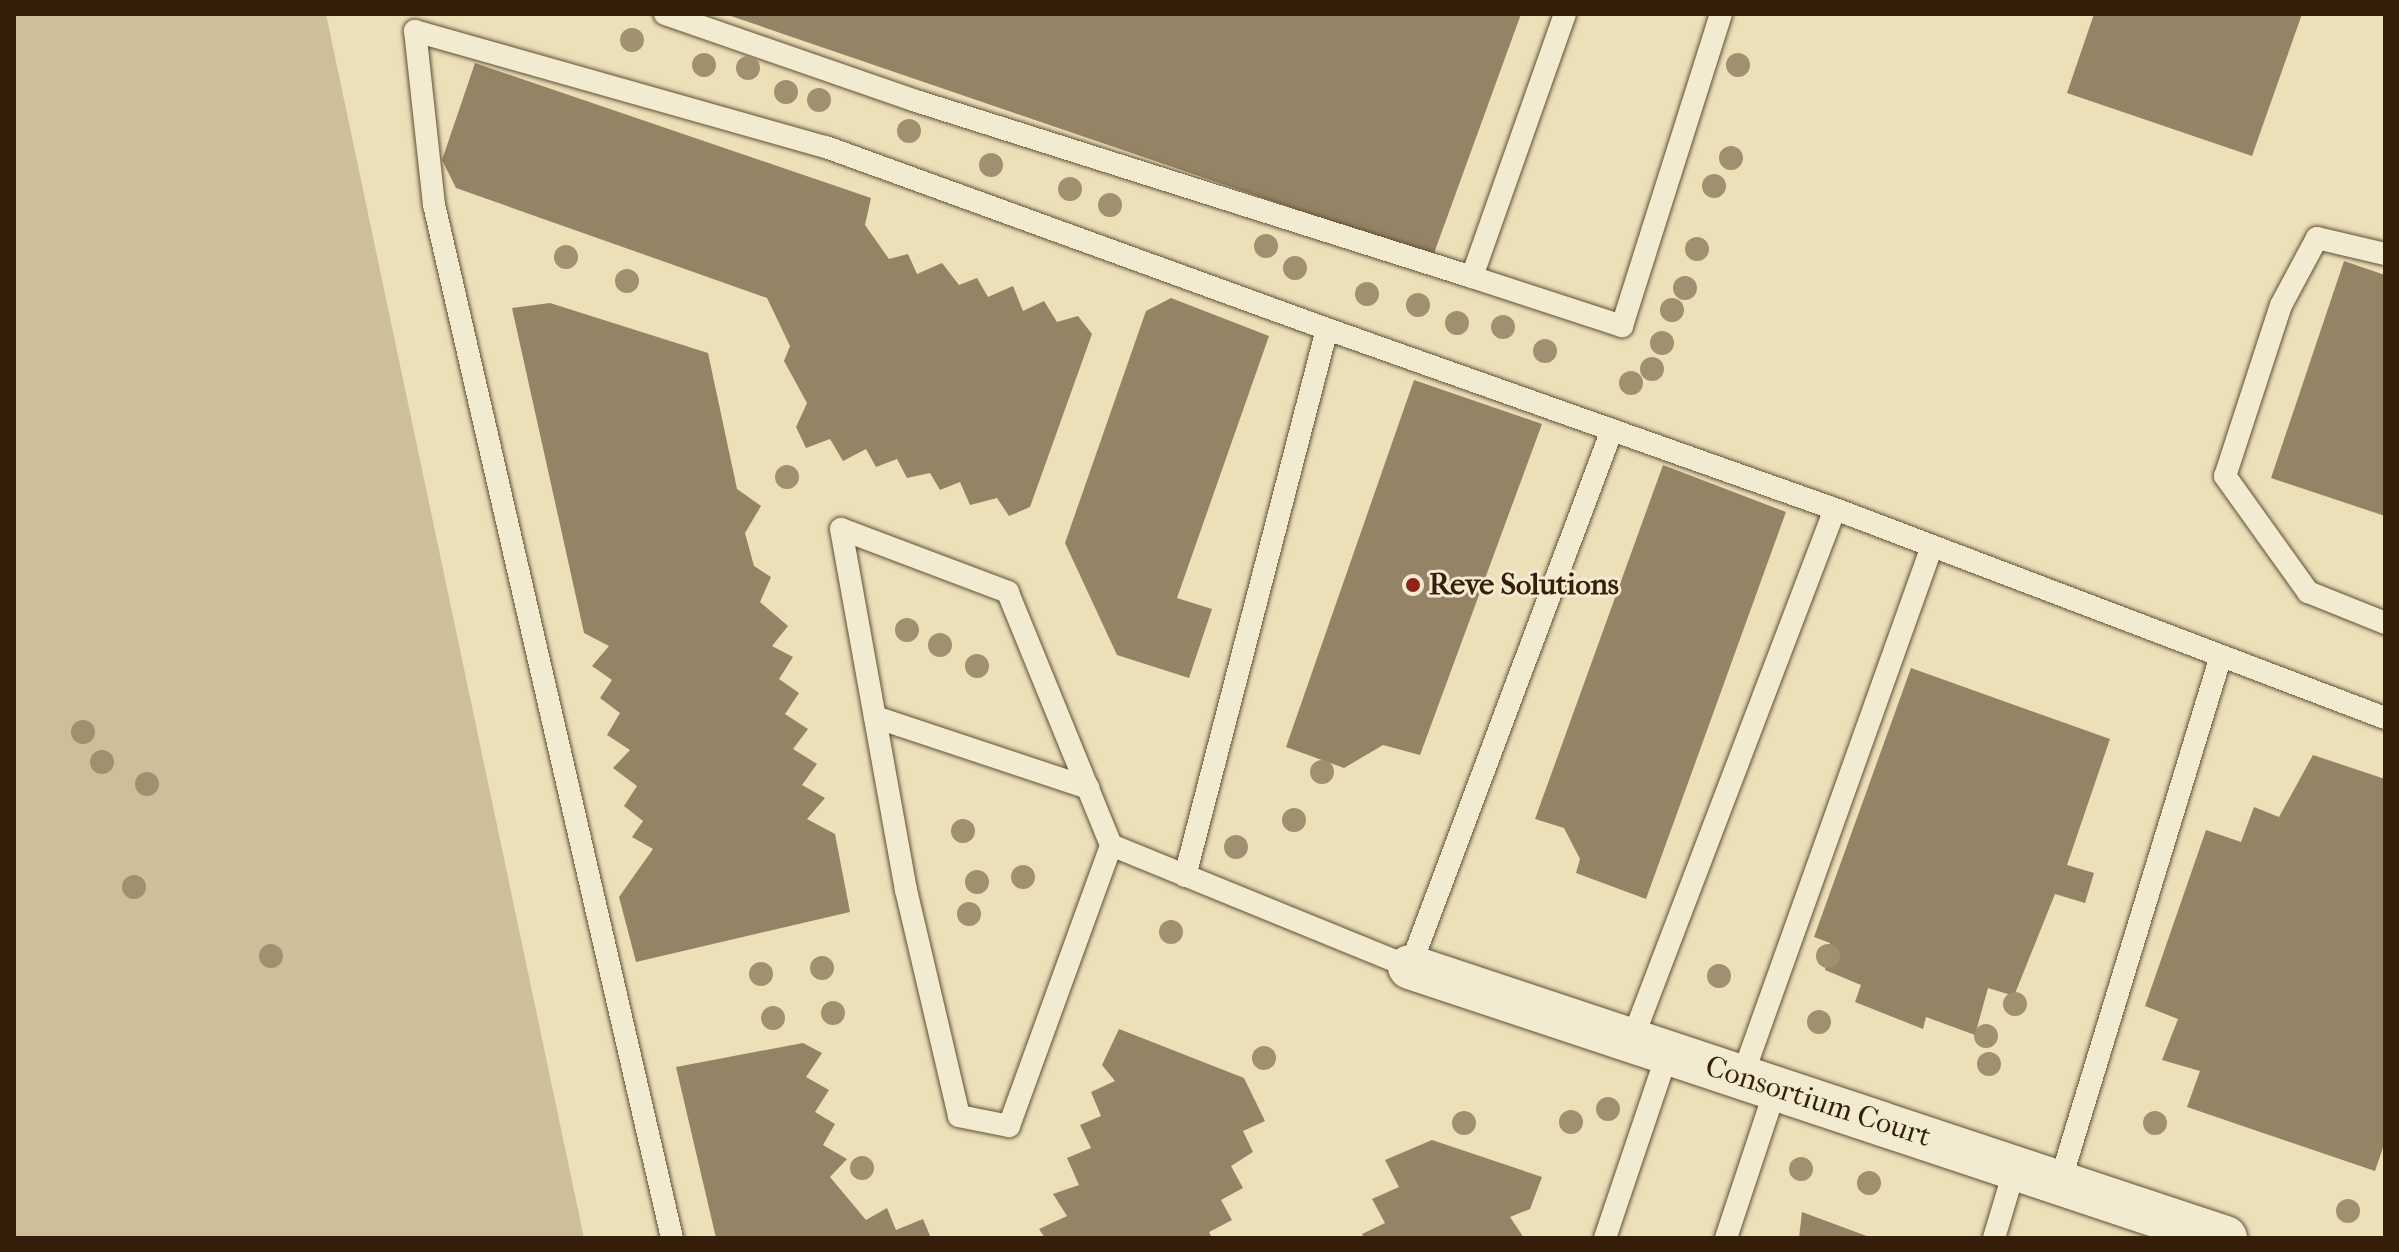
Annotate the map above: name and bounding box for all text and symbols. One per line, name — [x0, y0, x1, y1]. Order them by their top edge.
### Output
place label: Reve Solutions — [1429, 567, 1619, 603]
marker: Reve Solutions — [1404, 576, 1422, 594]
street label: Consortium Court — [1701, 1049, 1935, 1155]

